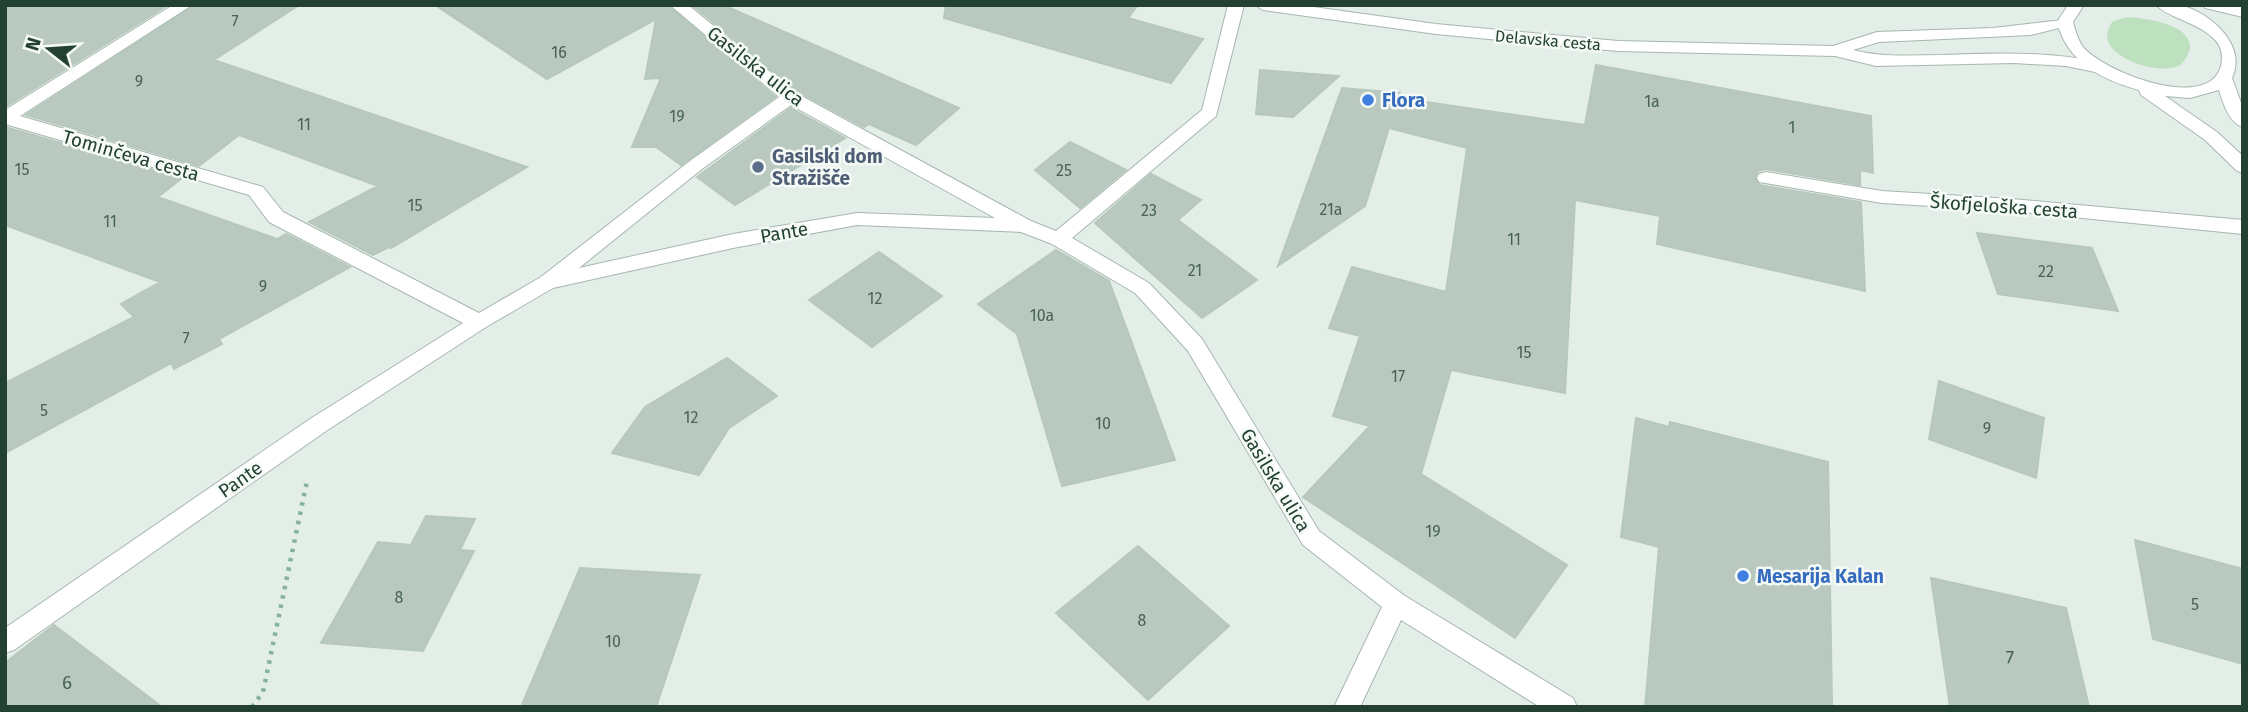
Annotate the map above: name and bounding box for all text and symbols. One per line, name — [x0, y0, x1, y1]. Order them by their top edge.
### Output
house number: 7 — [231, 12, 239, 31]
north arrow — [14, 14, 84, 84]
street label: Gasilska ulica — [703, 21, 809, 111]
street label: Delavska cesta — [1494, 26, 1602, 55]
text: N — [20, 35, 46, 54]
house number: 16 — [551, 43, 567, 62]
house number: 9 — [135, 72, 143, 91]
place label: Flora — [1382, 89, 1425, 112]
marker: Flora — [1360, 92, 1376, 108]
house number: 1a — [1644, 92, 1660, 111]
house number: 19 — [669, 107, 685, 126]
house number: 11 — [297, 115, 311, 134]
house number: 1 — [1789, 118, 1795, 137]
street label: Tominčeva cesta — [60, 125, 202, 186]
place label: Gasilski dom Stražišče — [772, 145, 883, 190]
marker: Gasilski dom Stražišče — [750, 159, 766, 175]
house number: 15 — [15, 160, 29, 179]
house number: 25 — [1056, 161, 1072, 180]
street label: Škofjeloška cesta — [1929, 190, 2079, 223]
house number: 15 — [408, 196, 422, 215]
house number: 21a — [1319, 200, 1343, 219]
house number: 23 — [1141, 201, 1157, 220]
house number: 11 — [103, 212, 117, 231]
street label: Pante — [758, 217, 810, 248]
house number: 11 — [1507, 230, 1521, 249]
house number: 21 — [1188, 261, 1202, 280]
house number: 22 — [2038, 262, 2054, 281]
house number: 9 — [259, 277, 267, 296]
house number: 12 — [868, 289, 882, 308]
house number: 10a — [1030, 306, 1054, 325]
house number: 7 — [182, 329, 190, 348]
house number: 15 — [1517, 343, 1531, 362]
house number: 17 — [1391, 367, 1405, 386]
house number: 5 — [40, 401, 48, 420]
house number: 12 — [684, 408, 698, 427]
house number: 10 — [1095, 414, 1111, 433]
house number: 9 — [1983, 419, 1991, 438]
street label: Gasilska ulica — [1236, 424, 1316, 536]
street label: Pante — [214, 456, 267, 503]
house number: 19 — [1425, 522, 1441, 541]
place label: Mesarija Kalan — [1757, 565, 1884, 588]
marker: Mesarija Kalan — [1735, 568, 1751, 584]
house number: 8 — [395, 588, 404, 607]
house number: 5 — [2191, 595, 2199, 614]
house number: 8 — [1138, 611, 1147, 630]
house number: 10 — [605, 632, 621, 651]
house number: 7 — [2006, 646, 2014, 669]
house number: 6 — [62, 671, 72, 694]

